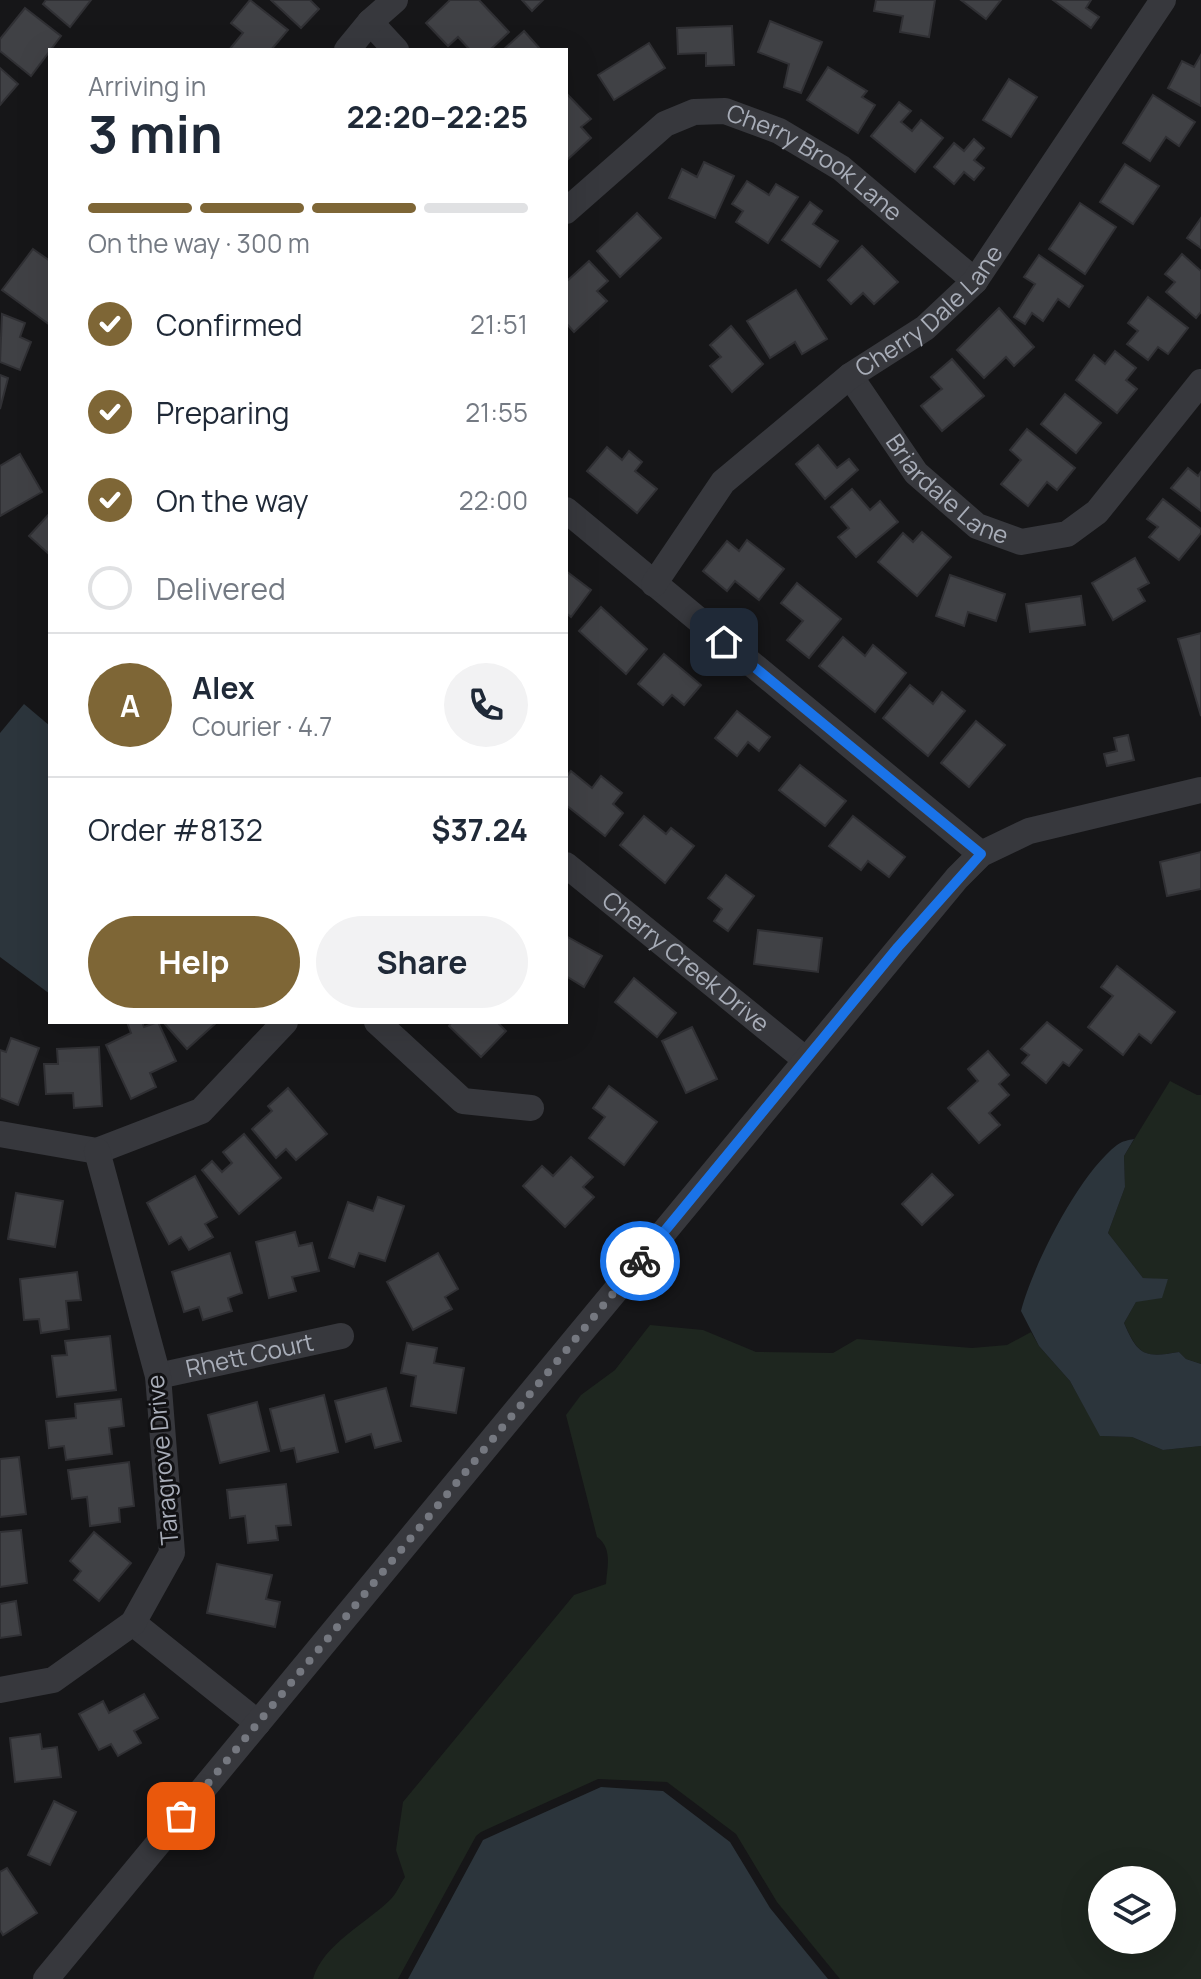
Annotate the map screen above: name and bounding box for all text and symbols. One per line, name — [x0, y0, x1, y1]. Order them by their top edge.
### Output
text: Arriving in — [88, 68, 206, 104]
street label: Cherry Brook Lane — [722, 95, 910, 228]
text: 22:20–22:25 — [347, 96, 528, 137]
text: 3 min — [88, 98, 223, 169]
text: On the way · 300 m — [88, 225, 310, 261]
street label: Cherry Dale Lane — [848, 238, 1010, 384]
icon: check — [88, 302, 132, 346]
text: Confirmed — [156, 304, 303, 345]
text: 21:51 — [470, 306, 528, 342]
icon: check — [88, 390, 132, 434]
text: Preparing — [156, 392, 290, 433]
text: 21:55 — [465, 394, 528, 430]
street label: Briardale Lane — [879, 427, 1013, 551]
icon: check — [88, 478, 132, 522]
text: On the way — [156, 480, 309, 521]
text: 22:00 — [459, 482, 528, 518]
text: Delivered — [156, 568, 286, 609]
pin — [690, 608, 758, 676]
icon: home — [702, 620, 746, 664]
button: phone — [444, 663, 528, 747]
text: Alex — [192, 667, 255, 708]
text: A — [120, 685, 140, 726]
text: Courier · 4.7 — [192, 708, 332, 744]
text: Order #8132 — [88, 809, 263, 850]
text: $37.24 — [432, 809, 528, 850]
street label: Cherry Creek Drive — [596, 883, 777, 1039]
button: Help — [88, 916, 300, 1008]
button: Share — [316, 916, 528, 1008]
courier — [600, 1221, 680, 1301]
icon: bike — [618, 1239, 662, 1283]
street label: Rhett Court — [182, 1324, 317, 1384]
street label: Taragrove Drive — [138, 1374, 185, 1546]
pin — [147, 1782, 215, 1850]
icon: bag — [159, 1794, 203, 1838]
map controls — [1088, 1866, 1176, 1954]
button: layers — [1088, 1866, 1176, 1954]

